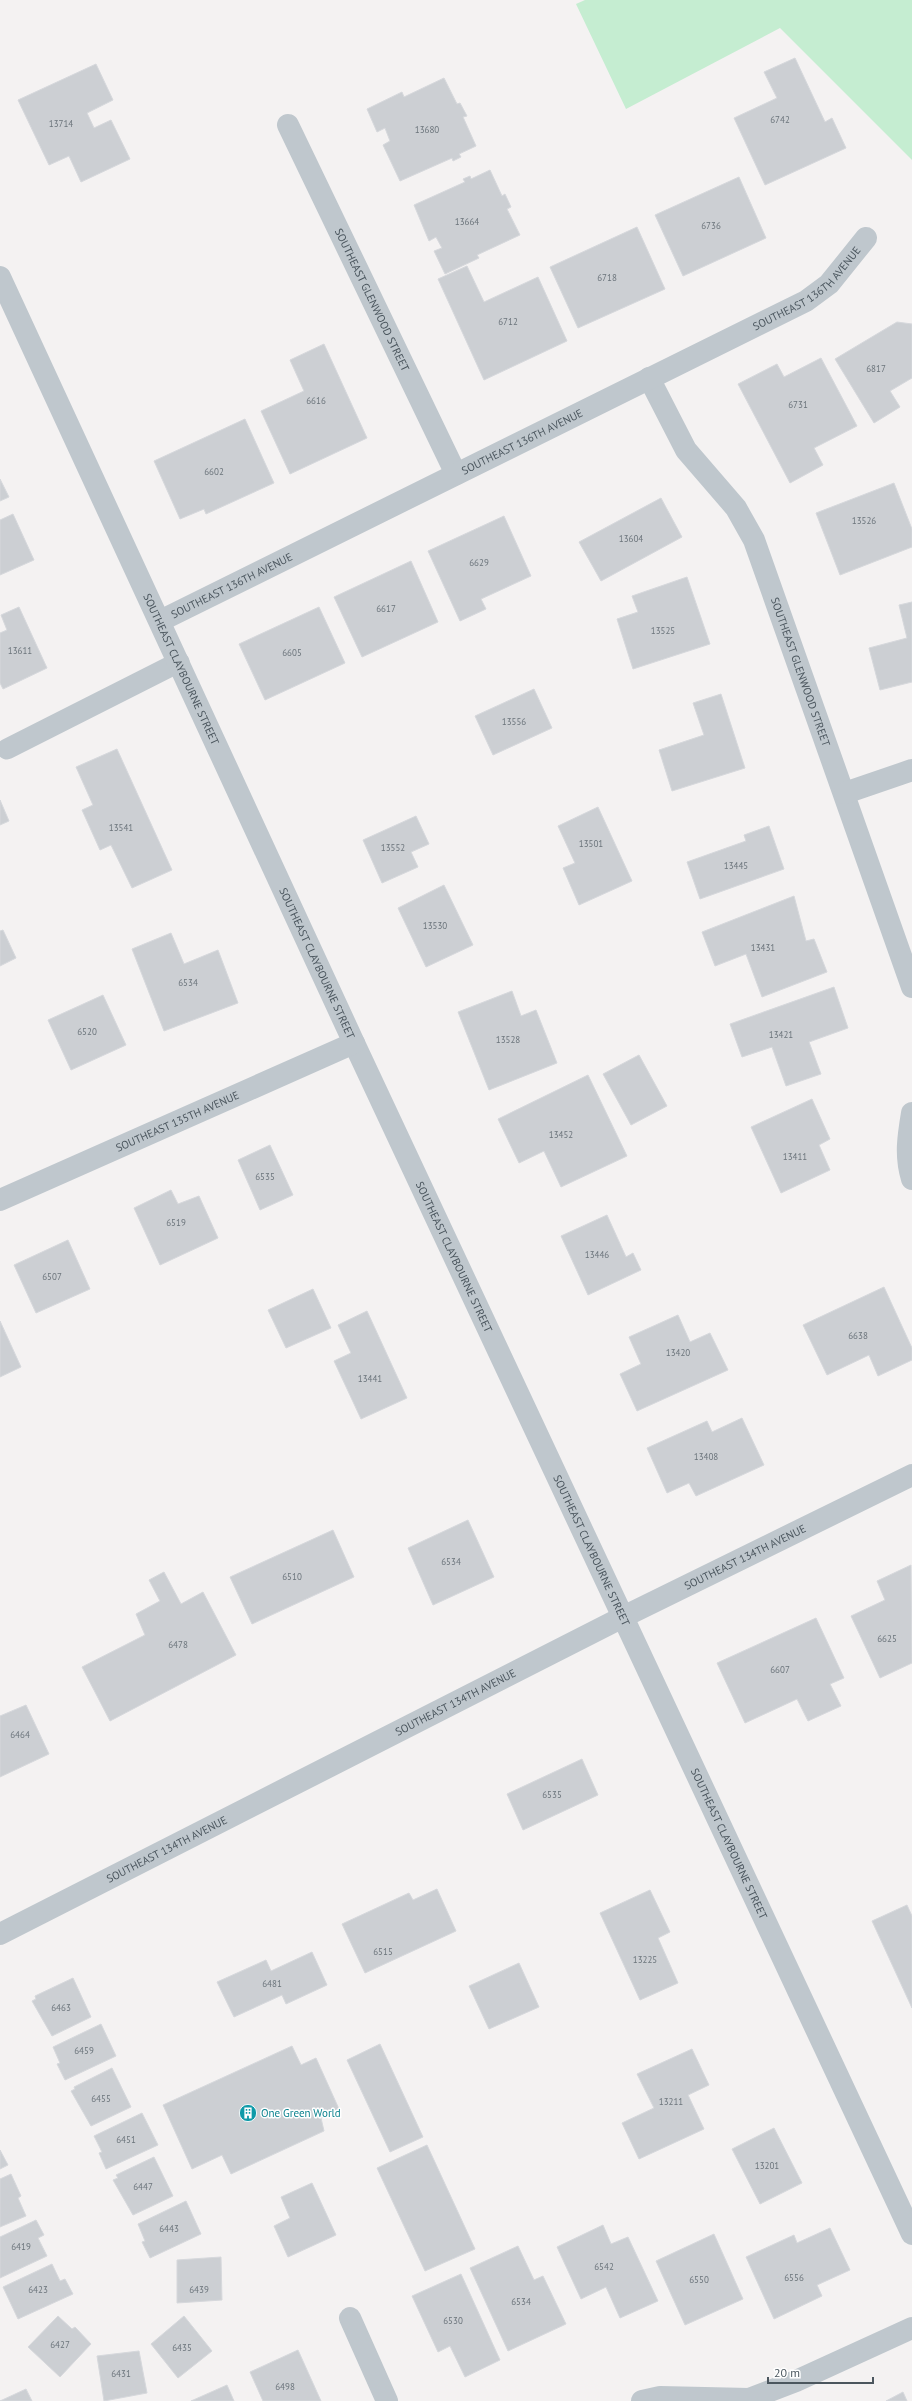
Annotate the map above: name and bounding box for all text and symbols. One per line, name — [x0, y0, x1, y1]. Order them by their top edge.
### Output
house number: 6742 — [770, 114, 790, 125]
house number: 13714 — [49, 118, 73, 129]
house number: 13680 — [415, 124, 439, 135]
house number: 13664 — [455, 216, 479, 227]
house number: 6736 — [701, 220, 721, 231]
street label: SOUTHEAST GLENWOOD STREET — [332, 226, 413, 374]
street label: SOUTHEAST 136TH AVENUE — [750, 243, 864, 333]
house number: 6718 — [597, 272, 617, 283]
house number: 6712 — [498, 316, 518, 327]
house number: 6817 — [866, 363, 886, 374]
house number: 6616 — [306, 395, 326, 406]
house number: 6731 — [788, 399, 808, 410]
street label: SOUTHEAST 136TH AVENUE — [459, 406, 585, 478]
house number: 6602 — [204, 466, 224, 477]
house number: 13526 — [852, 515, 876, 526]
house number: 13604 — [619, 533, 643, 544]
street label: SOUTHEAST 136TH AVENUE — [169, 550, 295, 621]
house number: 6629 — [469, 557, 489, 568]
street label: SOUTHEAST CLAYBOURNE STREET — [140, 591, 222, 747]
street label: SOUTHEAST GLENWOOD STREET — [768, 595, 833, 748]
house number: 6617 — [376, 603, 396, 614]
house number: 13525 — [651, 625, 675, 636]
house number: 13611 — [8, 645, 32, 656]
house number: 6605 — [282, 647, 302, 658]
house number: 13556 — [502, 716, 526, 727]
house number: 13541 — [109, 822, 133, 833]
house number: 13501 — [579, 838, 603, 849]
house number: 13552 — [381, 842, 405, 853]
house number: 13445 — [724, 860, 748, 871]
street label: SOUTHEAST CLAYBOURNE STREET — [276, 885, 358, 1041]
house number: 13530 — [423, 920, 447, 931]
house number: 13431 — [751, 942, 775, 953]
house number: 6534 — [178, 977, 198, 988]
house number: 6520 — [77, 1026, 97, 1037]
house number: 13421 — [769, 1029, 793, 1040]
house number: 13528 — [496, 1034, 520, 1045]
street label: SOUTHEAST 135TH AVENUE — [113, 1088, 241, 1155]
house number: 13452 — [549, 1129, 573, 1140]
house number: 13411 — [783, 1151, 807, 1162]
house number: 6535 — [255, 1171, 275, 1182]
street label: SOUTHEAST CLAYBOURNE STREET — [413, 1179, 496, 1335]
house number: 6519 — [166, 1217, 186, 1228]
house number: 13446 — [585, 1249, 609, 1260]
house number: 6507 — [42, 1271, 62, 1282]
house number: 6638 — [848, 1330, 868, 1341]
house number: 13420 — [666, 1347, 690, 1358]
house number: 13441 — [358, 1373, 382, 1384]
house number: 13408 — [694, 1451, 718, 1462]
street label: SOUTHEAST CLAYBOURNE STREET — [550, 1473, 633, 1628]
street label: SOUTHEAST 134TH AVENUE — [682, 1521, 808, 1593]
house number: 6534 — [441, 1556, 461, 1567]
house number: 6510 — [282, 1571, 302, 1582]
house number: 6625 — [877, 1633, 897, 1644]
house number: 6478 — [168, 1639, 188, 1650]
house number: 6607 — [770, 1664, 790, 1675]
street label: SOUTHEAST 134TH AVENUE — [393, 1666, 518, 1739]
house number: 6464 — [10, 1729, 30, 1740]
street label: SOUTHEAST CLAYBOURNE STREET — [688, 1766, 770, 1921]
house number: 6535 — [542, 1789, 562, 1800]
street label: SOUTHEAST 134TH AVENUE — [104, 1813, 229, 1886]
house number: 6515 — [373, 1946, 393, 1957]
house number: 13225 — [633, 1954, 657, 1965]
house number: 6481 — [262, 1978, 282, 1989]
house number: 6463 — [51, 2002, 71, 2013]
house number: 6459 — [74, 2045, 94, 2056]
house number: 6455 — [91, 2093, 111, 2104]
house number: 13211 — [659, 2096, 683, 2107]
building icon: One Green World — [238, 2103, 258, 2123]
place label: One Green World — [261, 2106, 341, 2120]
house number: 6451 — [116, 2134, 136, 2145]
house number: 13201 — [755, 2160, 779, 2171]
house number: 6447 — [133, 2181, 153, 2192]
house number: 6443 — [159, 2223, 179, 2234]
house number: 6419 — [11, 2241, 31, 2252]
house number: 6542 — [594, 2261, 614, 2272]
house number: 6556 — [784, 2272, 804, 2283]
house number: 6550 — [689, 2274, 709, 2285]
house number: 6423 — [28, 2284, 48, 2295]
house number: 6439 — [189, 2284, 209, 2295]
house number: 6534 — [511, 2296, 531, 2307]
house number: 6530 — [443, 2315, 463, 2326]
house number: 6427 — [50, 2339, 70, 2350]
house number: 6435 — [172, 2342, 192, 2353]
scale bar — [768, 2359, 873, 2385]
text: 20 m — [774, 2365, 800, 2380]
house number: 6431 — [111, 2368, 131, 2379]
house number: 6498 — [275, 2381, 295, 2392]

